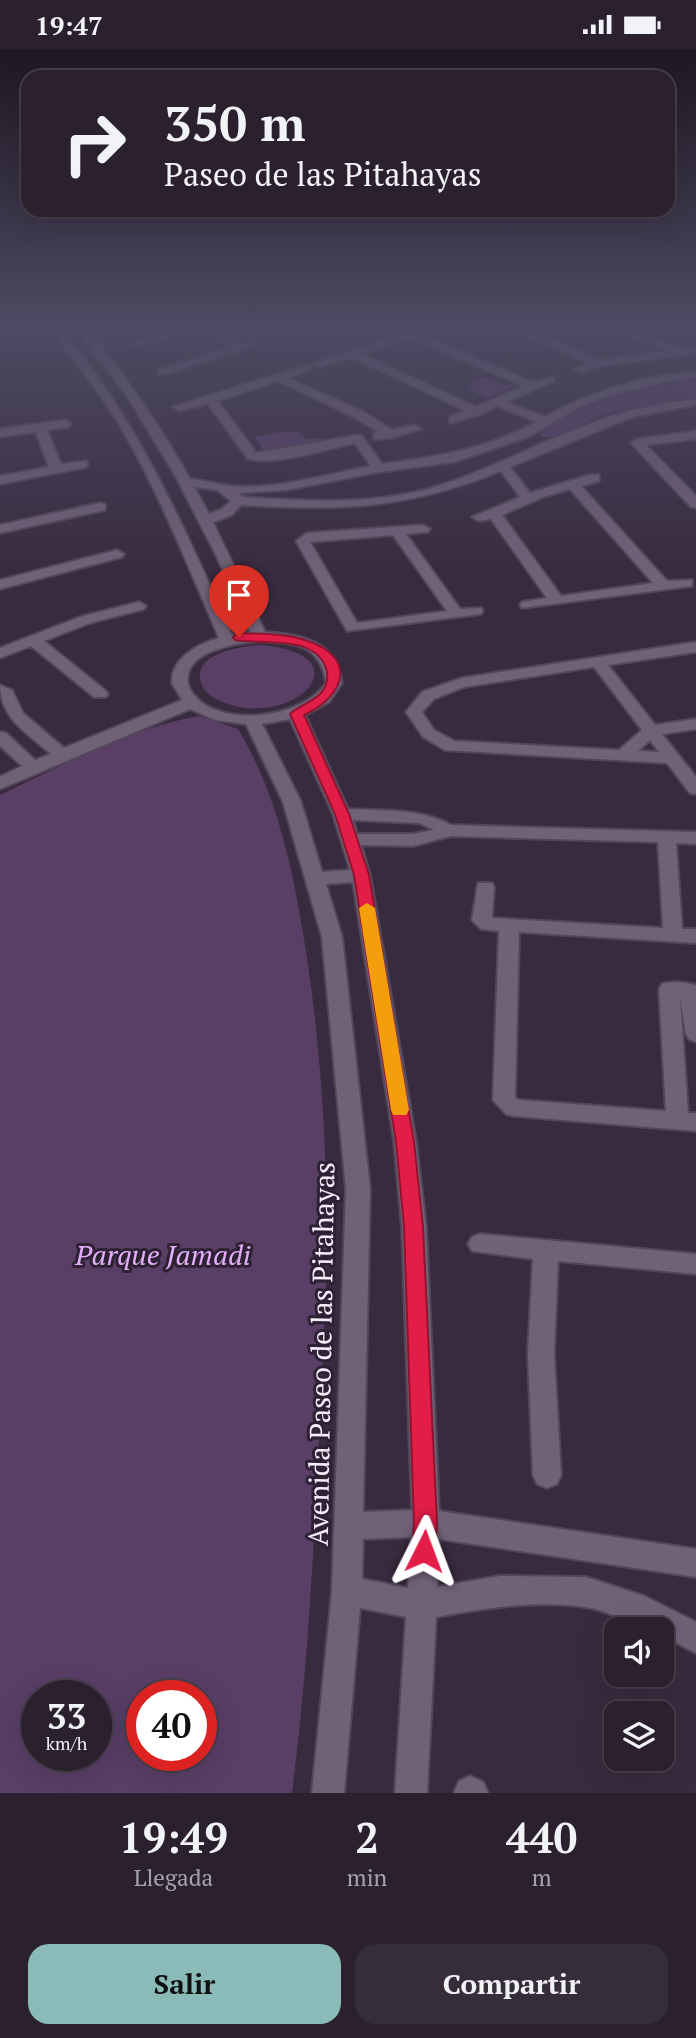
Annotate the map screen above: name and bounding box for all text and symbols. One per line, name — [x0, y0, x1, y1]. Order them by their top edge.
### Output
text: 19:47 — [35, 8, 103, 42]
text: 350 m — [164, 90, 306, 155]
icon: right — [49, 98, 140, 189]
text: Paseo de las Pitahayas — [164, 153, 482, 195]
pin — [209, 565, 269, 637]
icon: arrive — [220, 576, 258, 614]
street label: Avenida Paseo de las Pitahayas — [299, 1162, 342, 1546]
park label: Parque Jamadi — [74, 1236, 251, 1273]
position arrow — [387, 1514, 461, 1588]
map controls — [604, 1617, 674, 1771]
button: sound — [604, 1617, 674, 1687]
speed limit sign: 40 — [126, 1680, 217, 1771]
text: 33 — [47, 1693, 86, 1739]
button: layers — [604, 1701, 674, 1771]
text: km/h — [46, 1731, 87, 1755]
text: 19:49 — [119, 1809, 228, 1865]
text: 2 — [355, 1809, 379, 1865]
text: 440 — [506, 1809, 577, 1865]
text: Llegada — [134, 1862, 213, 1893]
text: min — [347, 1862, 387, 1893]
text: m — [532, 1862, 552, 1893]
button: Salir — [28, 1944, 341, 2024]
button: Compartir — [355, 1944, 668, 2024]

